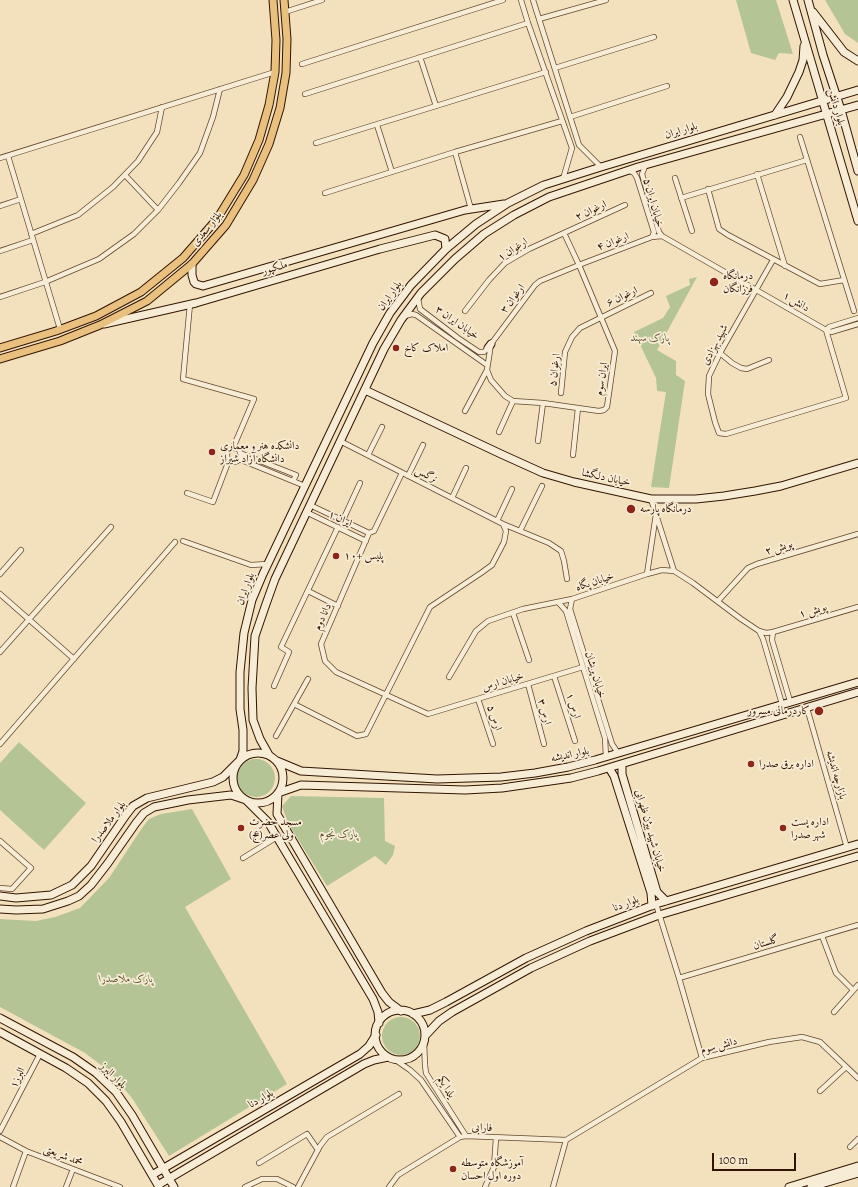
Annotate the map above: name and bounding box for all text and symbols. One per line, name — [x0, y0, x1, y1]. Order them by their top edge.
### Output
street label: بلوار دانش — [824, 87, 848, 127]
street label: بلوار ایران — [663, 120, 699, 142]
street label: خیابان ایران ۵ — [640, 177, 666, 229]
street label: ارغوان ۲ — [573, 198, 609, 224]
street label: بلوار سعدی — [189, 209, 225, 249]
street label: ارغوان ۴ — [595, 230, 631, 254]
street label: ارغوان ۱ — [496, 235, 530, 265]
street label: ملکپور — [261, 258, 289, 278]
place label: درمانگاه فرزانگان — [723, 269, 753, 295]
marker: درمانگاه فرزانگان — [708, 276, 720, 288]
street label: بلوار ایران — [375, 278, 405, 314]
street label: ارغوان ۳ — [498, 282, 528, 316]
street label: ارغوان ۶ — [604, 284, 640, 310]
street label: دانش ۱ — [780, 289, 812, 315]
street label: خیابان ایران ۳ — [433, 303, 481, 343]
street label: شهید بهزادی — [699, 322, 731, 368]
park label: پارک سهند — [630, 331, 670, 345]
place label: املاک کاخ — [404, 341, 448, 355]
marker: املاک کاخ — [391, 343, 401, 353]
street label: ارغوان ۵ — [546, 353, 564, 387]
street label: ایران سوم — [593, 361, 611, 397]
place label: دانشکده هنر و معماری دانشگاه آزاد شیراز — [220, 439, 299, 465]
marker: دانشکده هنر و معماری دانشگاه آزاد شیراز — [207, 447, 217, 457]
street label: نرگس — [413, 464, 439, 486]
street label: خیابان دلگشا — [580, 466, 632, 490]
place label: درمانگاه پارسه — [640, 502, 692, 516]
marker: درمانگاه پارسه — [625, 503, 637, 515]
street label: ایران ۱ — [326, 508, 354, 530]
street label: پویش ۲ — [763, 538, 795, 558]
place label: پلیس +۱۰ — [344, 549, 383, 563]
marker: پلیس +۱۰ — [331, 551, 341, 561]
street label: خیابان پگاه — [574, 570, 616, 594]
street label: بلوار ایران — [234, 571, 258, 607]
street label: دانا دوم — [311, 601, 335, 633]
street label: پویش ۱ — [798, 601, 828, 621]
street label: خیابان پریشان — [582, 650, 608, 700]
street label: خیابان ارس — [480, 669, 526, 695]
street label: ارس ۱ — [563, 691, 583, 721]
street label: ارس ۳ — [534, 698, 554, 726]
street label: ارس ۵ — [483, 703, 505, 733]
place label: کاردرمانی مسرور — [747, 704, 810, 718]
marker: کاردرمانی مسرور — [813, 705, 825, 717]
street label: بلوار اندیشه — [550, 745, 590, 765]
street label: بازارچه اندیشه — [823, 749, 849, 801]
place label: اداره برق صدرا — [759, 757, 814, 771]
marker: اداره برق صدرا — [746, 759, 756, 769]
street label: خیابان شهید بیژن ظهرابی — [632, 788, 668, 874]
street label: بلوار ملاصدرا — [89, 799, 129, 845]
place label: مسجد حضرت ولی عصر(عج) — [249, 815, 302, 841]
place label: اداره پست شهر صدرا — [791, 815, 829, 841]
marker: مسجد حضرت ولی عصر(عج) — [236, 823, 246, 833]
marker: اداره پست شهر صدرا — [778, 823, 788, 833]
park label: پارک نجوم — [320, 827, 358, 841]
street label: بلوار دنا — [611, 893, 641, 915]
street label: گلستان — [751, 933, 781, 953]
park label: پارک ملاصدرا — [99, 972, 153, 986]
street label: دانش سوم — [699, 1035, 739, 1057]
street label: بلوار البرز — [97, 1060, 129, 1092]
street label: البرز۱ — [7, 1066, 29, 1090]
street label: یلدا یکم — [434, 1073, 458, 1101]
street label: بلوار دنا — [246, 1087, 276, 1111]
street label: فارابی — [471, 1121, 493, 1135]
street label: محمد شریعتی — [42, 1143, 84, 1169]
scale bar — [714, 1145, 798, 1171]
text: 100 m — [719, 1152, 748, 1168]
place label: آموزشگاه متوسطه دوره اول احسان — [461, 1156, 523, 1182]
marker: آموزشگاه متوسطه دوره اول احسان — [448, 1164, 458, 1174]

